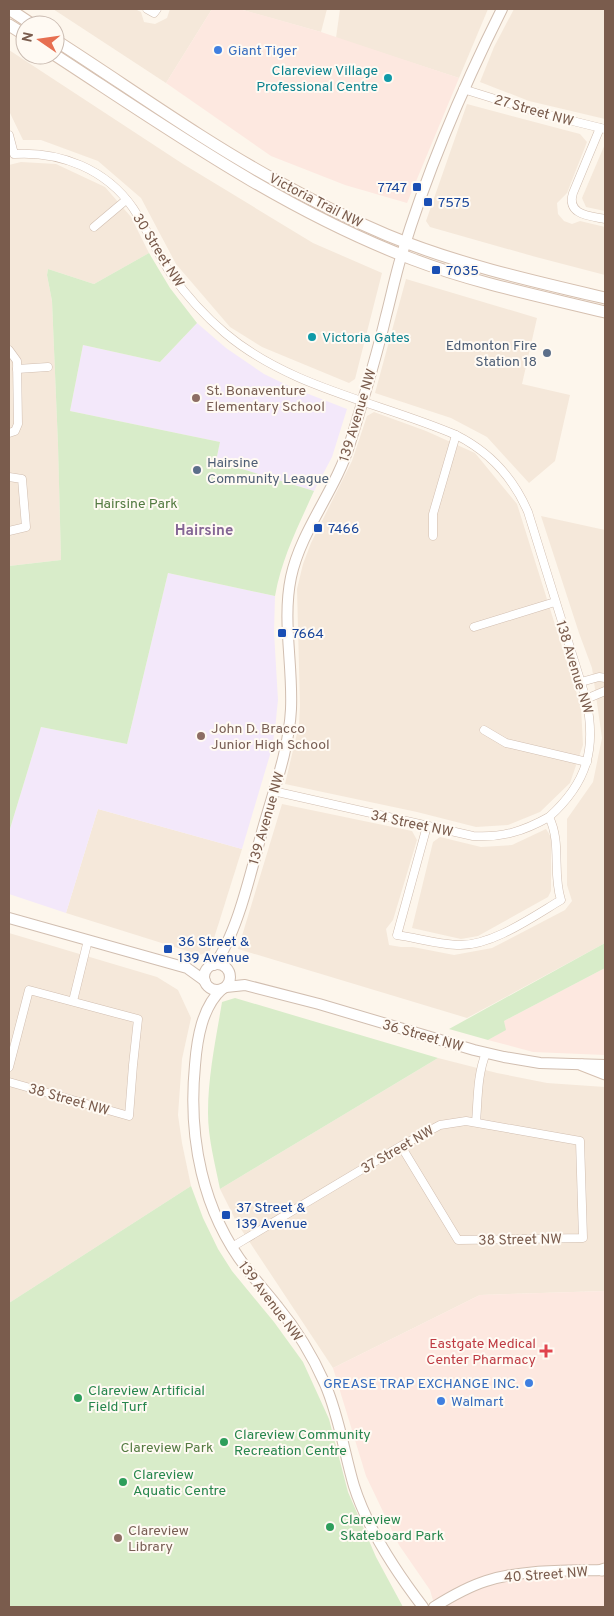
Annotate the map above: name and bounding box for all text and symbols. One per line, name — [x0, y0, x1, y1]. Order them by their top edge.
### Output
north arrow — [15, 15, 65, 65]
text: N — [19, 31, 38, 44]
place label: Giant Tiger — [228, 43, 298, 60]
marker: Giant Tiger — [212, 44, 224, 56]
place label: Clareview Village Professional Centre — [256, 63, 378, 96]
marker: Clareview Village Professional Centre — [382, 72, 394, 84]
street label: 27 Street NW — [492, 92, 575, 131]
street label: Victoria Trail NW — [266, 170, 365, 232]
place label: 7747 — [377, 180, 407, 197]
marker: 7747 — [411, 181, 423, 193]
place label: 7575 — [438, 195, 470, 212]
marker: 7575 — [422, 196, 434, 208]
street label: 30 Street NW — [128, 211, 187, 291]
place label: 7035 — [446, 263, 479, 280]
marker: 7035 — [430, 264, 442, 276]
place label: Victoria Gates — [322, 330, 410, 347]
marker: Victoria Gates — [306, 331, 318, 343]
place label: Edmonton Fire Station 18 — [446, 338, 537, 371]
marker: Edmonton Fire Station 18 — [541, 347, 553, 359]
street label: 139 Avenue NW — [336, 367, 381, 464]
place label: St. Bonaventure Elementary School — [206, 383, 325, 416]
marker: St. Bonaventure Elementary School — [190, 392, 202, 404]
place label: Hairsine Community League — [207, 455, 329, 488]
marker: Hairsine Community League — [191, 464, 203, 476]
park label: Hairsine Park — [94, 496, 178, 513]
place label: 7466 — [328, 521, 359, 538]
district label: Hairsine — [175, 522, 233, 541]
marker: 7466 — [312, 522, 324, 534]
street label: 138 Avenue NW — [551, 619, 596, 716]
place label: 7664 — [292, 626, 324, 643]
marker: 7664 — [276, 627, 288, 639]
place label: John D. Bracco Junior High School — [211, 721, 330, 754]
marker: John D. Bracco Junior High School — [195, 730, 207, 742]
street label: 139 Avenue NW — [246, 770, 289, 867]
street label: 34 Street NW — [369, 807, 455, 842]
place label: 36 Street & 139 Avenue — [178, 934, 250, 967]
marker: 36 Street & 139 Avenue — [162, 943, 174, 955]
street label: 36 Street NW — [380, 1017, 465, 1056]
street label: 38 Street NW — [26, 1081, 111, 1120]
street label: 37 Street NW — [358, 1122, 438, 1178]
place label: 37 Street & 139 Avenue — [236, 1200, 307, 1233]
marker: 37 Street & 139 Avenue — [220, 1209, 232, 1221]
street label: 38 Street NW — [478, 1231, 562, 1250]
street label: 139 Avenue NW — [234, 1258, 306, 1346]
place label: Eastgate Medical Center Pharmacy — [426, 1336, 536, 1369]
marker: Eastgate Medical Center Pharmacy — [540, 1345, 552, 1357]
place label: GREASE TRAP EXCHANGE INC. — [323, 1376, 519, 1393]
marker: GREASE TRAP EXCHANGE INC. — [523, 1377, 535, 1389]
place label: Clareview Artificial Field Turf — [88, 1383, 205, 1416]
marker: Clareview Artificial Field Turf — [72, 1392, 84, 1404]
place label: Walmart — [451, 1394, 504, 1411]
marker: Walmart — [435, 1395, 447, 1407]
place label: Clareview Community Recreation Centre — [234, 1427, 371, 1460]
marker: Clareview Community Recreation Centre — [218, 1436, 230, 1448]
park label: Clareview Park — [121, 1440, 213, 1457]
place label: Clareview Aquatic Centre — [133, 1467, 226, 1500]
marker: Clareview Aquatic Centre — [117, 1476, 129, 1488]
place label: Clareview Skateboard Park — [340, 1512, 444, 1545]
marker: Clareview Skateboard Park — [324, 1521, 336, 1533]
place label: Clareview Library — [128, 1523, 189, 1556]
marker: Clareview Library — [112, 1532, 124, 1544]
street label: 40 Street NW — [503, 1564, 589, 1587]

